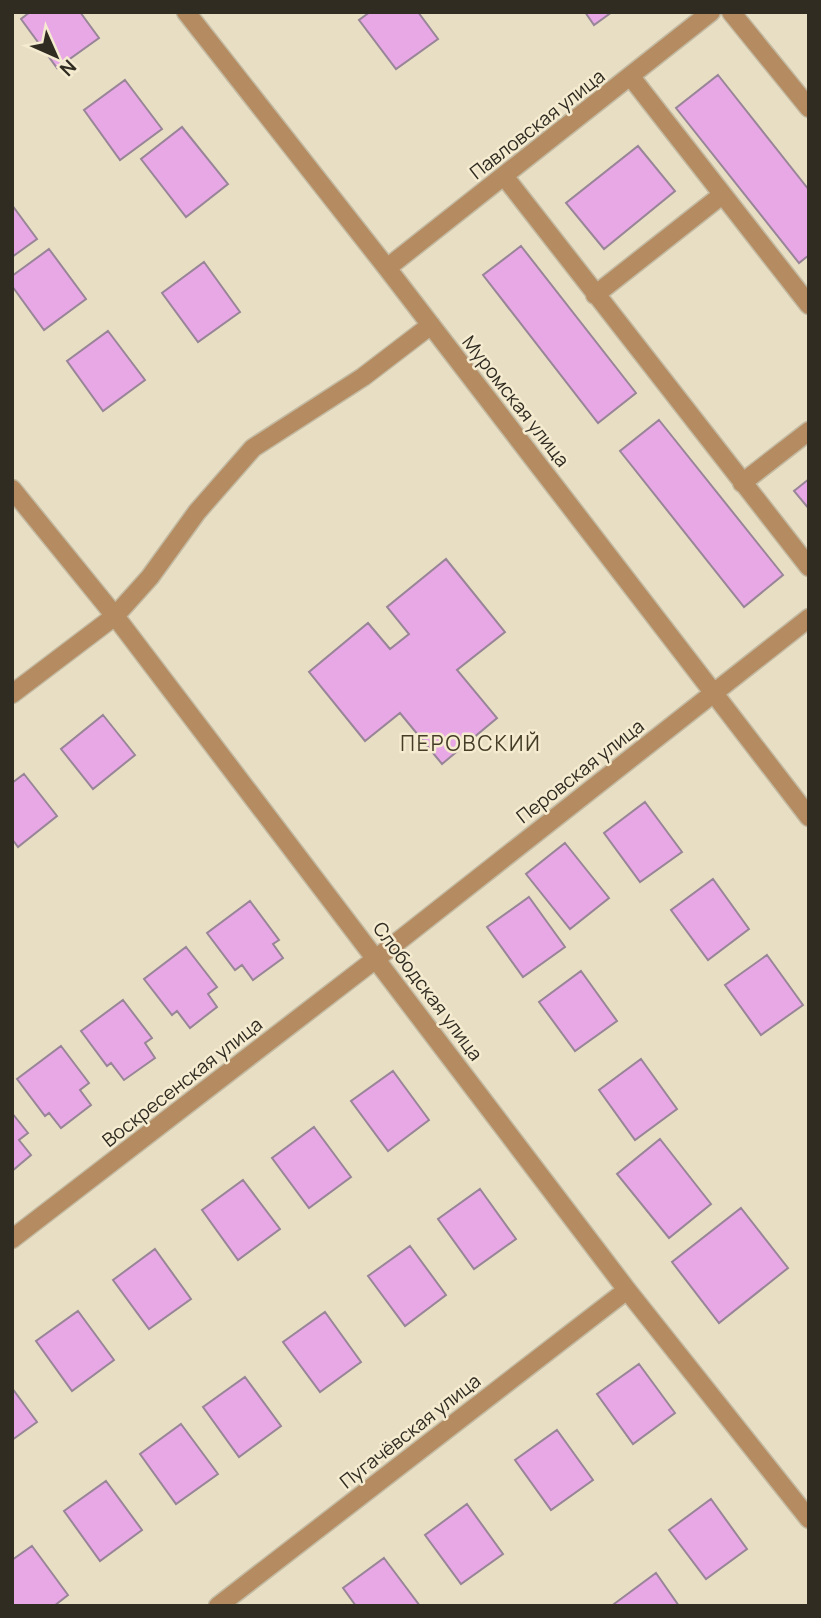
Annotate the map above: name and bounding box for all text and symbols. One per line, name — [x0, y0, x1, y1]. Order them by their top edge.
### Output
north arrow — [21, 21, 91, 91]
text: N — [54, 54, 82, 82]
street label: Павловская улица — [464, 63, 610, 185]
street label: Муромская улица — [456, 330, 576, 472]
street label: Перовская улица — [511, 713, 649, 829]
district label: ПЕРОВСКИЙ — [400, 729, 542, 757]
street label: Слободская улица — [367, 916, 489, 1066]
street label: Воскресенская улица — [97, 1011, 267, 1153]
street label: Пугачёвская улица — [334, 1368, 486, 1494]

